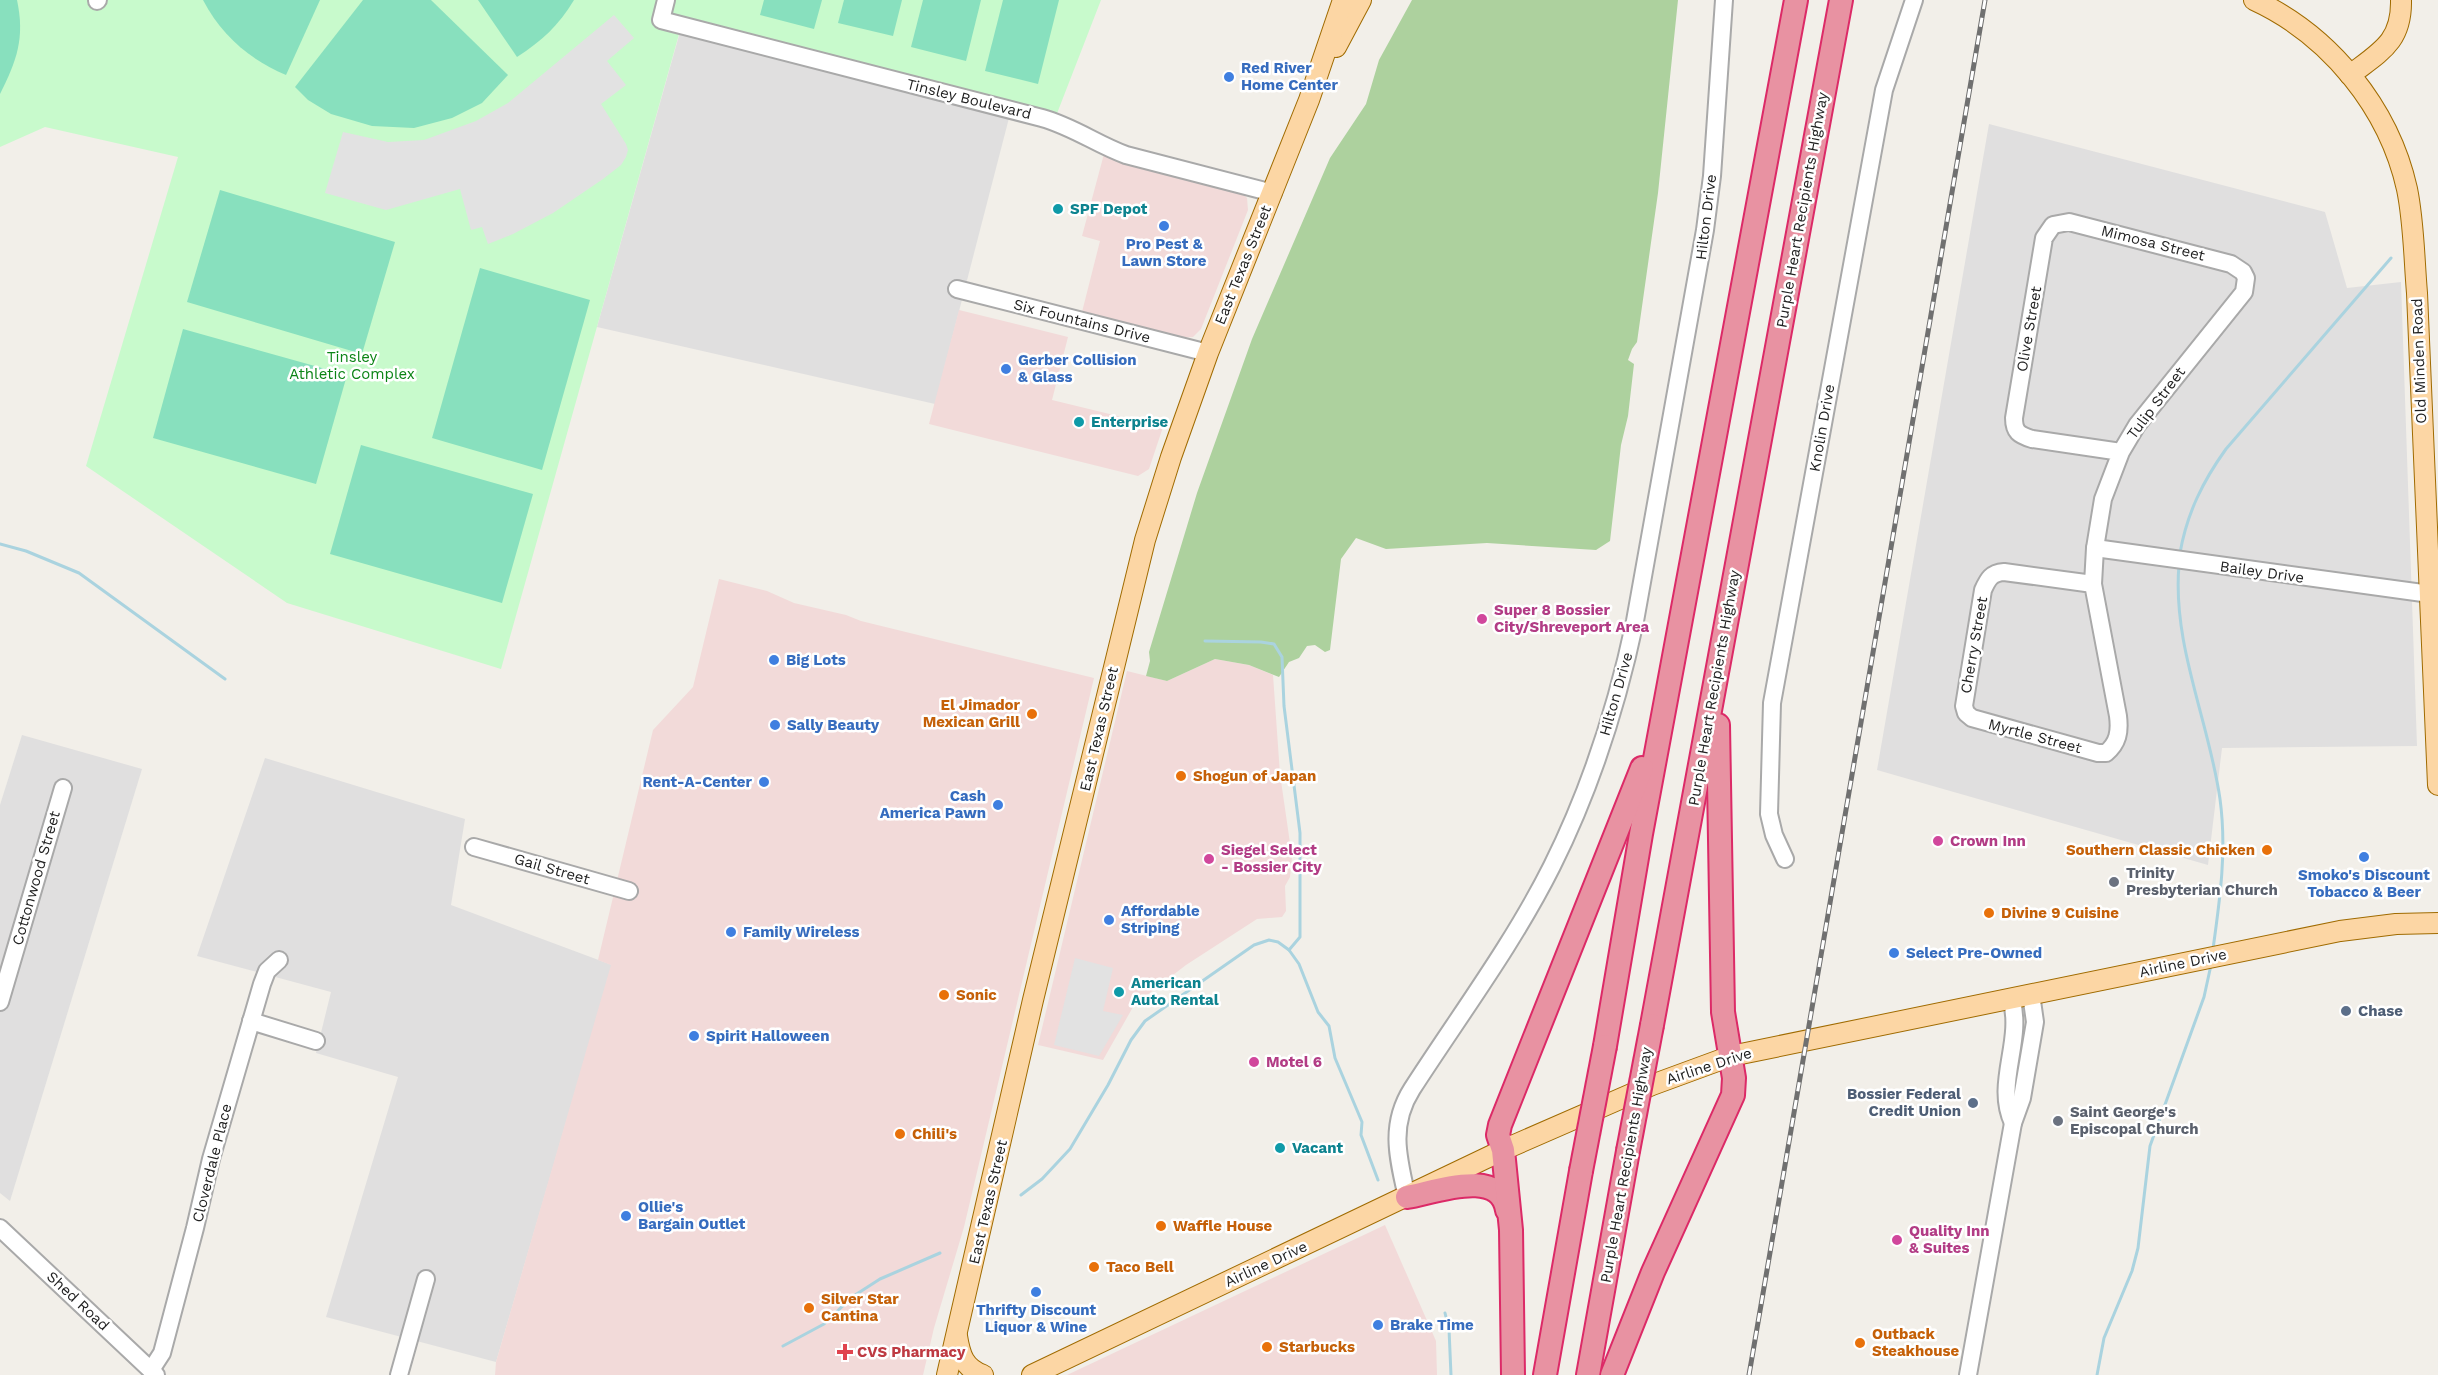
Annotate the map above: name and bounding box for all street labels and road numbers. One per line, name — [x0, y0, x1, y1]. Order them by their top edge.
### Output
street label: Tinsley Boulevard — [905, 75, 1033, 123]
street label: Purple Heart Recipients Highway — [1772, 90, 1832, 329]
street label: Hilton Drive — [1692, 173, 1720, 261]
street label: East Texas Street — [1211, 202, 1275, 327]
street label: Mimosa Street — [2099, 221, 2207, 265]
street label: Olive Street — [2013, 284, 2045, 373]
street label: Six Fountains Drive — [1012, 295, 1152, 347]
street label: Old Minden Road — [2408, 298, 2430, 424]
street label: Tulip Street — [2123, 363, 2189, 443]
street label: Knolin Drive — [1805, 383, 1839, 473]
street label: Bailey Drive — [2219, 557, 2305, 587]
street label: Purple Heart Recipients Highway — [1684, 568, 1744, 807]
street label: Cherry Street — [1957, 594, 1992, 695]
street label: Hilton Drive — [1595, 650, 1637, 738]
street label: East Texas Street — [1076, 664, 1122, 793]
street label: Myrtle Street — [1986, 715, 2084, 757]
street label: Cottonwood Street — [8, 808, 64, 947]
street label: Gail Street — [512, 850, 592, 889]
street label: Airline Drive — [2138, 945, 2228, 981]
street label: Airline Drive — [1664, 1044, 1754, 1088]
street label: Purple Heart Recipients Highway — [1596, 1045, 1656, 1284]
street label: Cloverdale Place — [189, 1102, 235, 1224]
street label: East Texas Street — [965, 1137, 1011, 1266]
street label: Airline Drive — [1222, 1237, 1310, 1291]
street label: Shed Road — [43, 1268, 113, 1334]

